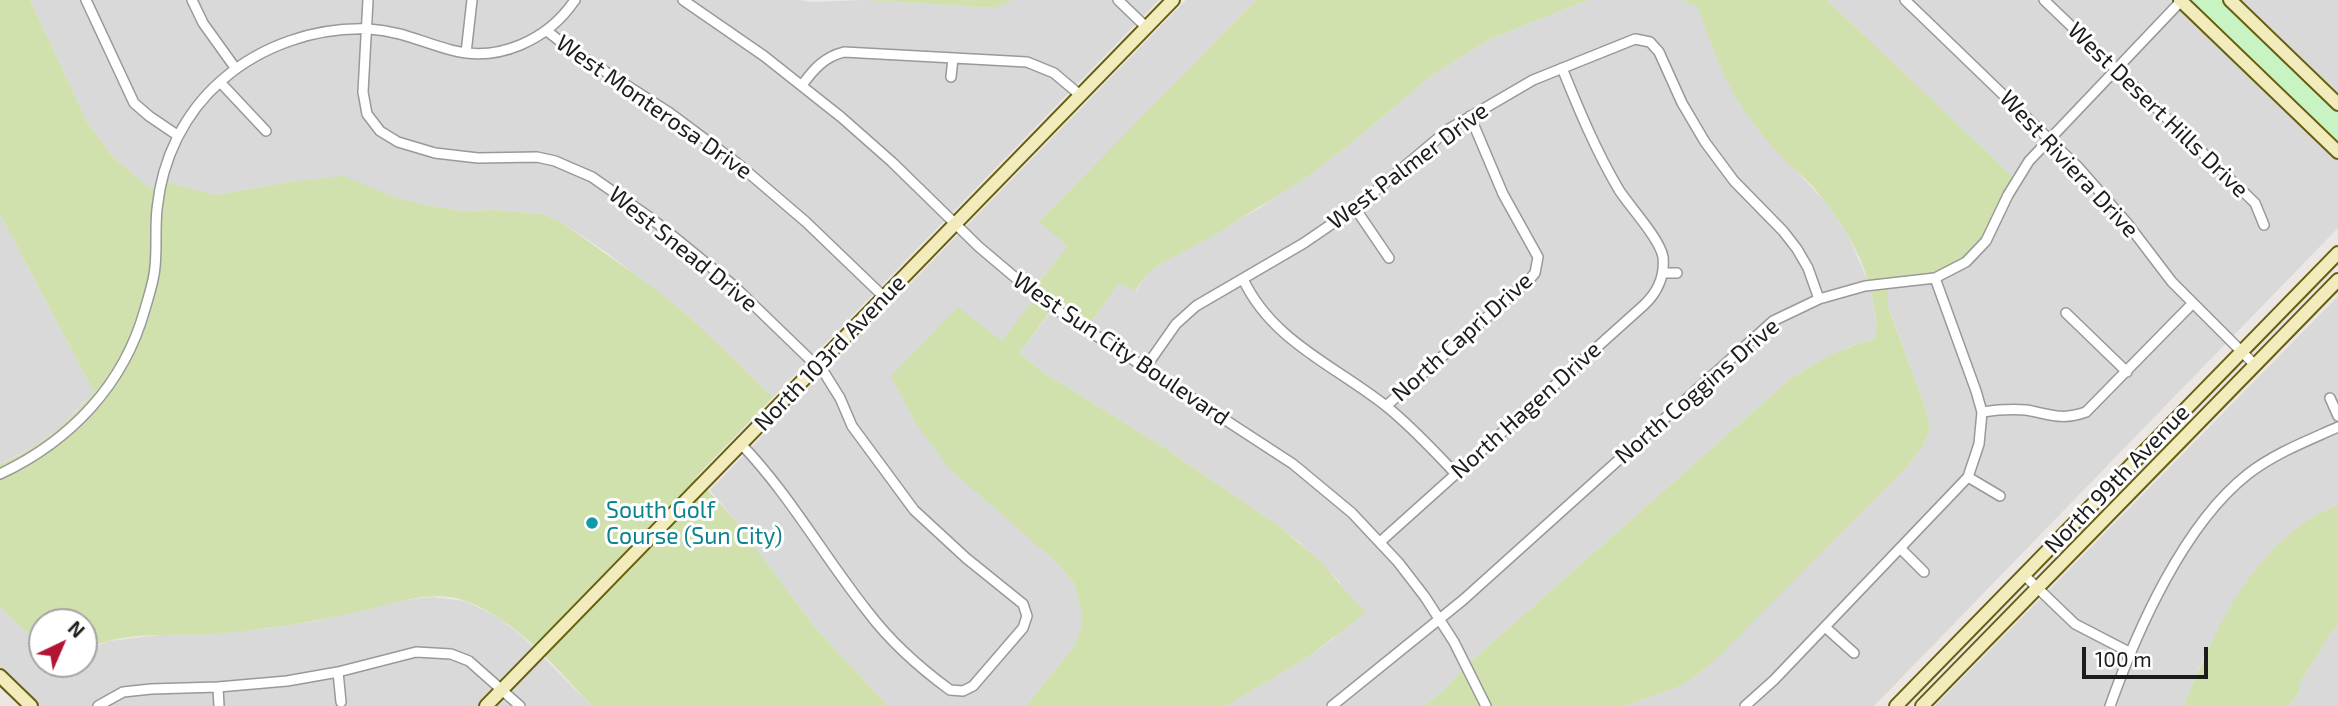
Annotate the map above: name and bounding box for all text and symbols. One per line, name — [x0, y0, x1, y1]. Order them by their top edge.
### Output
street label: West Desert Hills Drive — [2062, 17, 2254, 203]
street label: West Monterosa Drive — [551, 29, 757, 185]
street label: West Riviera Drive — [1994, 85, 2144, 243]
street label: West Palmer Drive — [1322, 97, 1494, 235]
street label: West Snead Drive — [603, 181, 763, 317]
street label: West Sun City Boulevard — [1008, 266, 1234, 432]
street label: North Capri Drive — [1386, 267, 1538, 407]
street label: North 103rd Avenue — [749, 269, 911, 437]
street label: North Coggins Drive — [1609, 312, 1785, 470]
street label: North Hagen Drive — [1445, 336, 1607, 484]
street label: North 99th Avenue — [2039, 399, 2195, 559]
place label: South Golf Course (Sun City) — [606, 496, 783, 550]
marker: South Golf Course (Sun City) — [584, 515, 600, 531]
north arrow — [28, 608, 98, 678]
text: N — [64, 616, 89, 642]
scale bar — [2086, 632, 2212, 676]
text: 100 m — [2095, 646, 2152, 671]

